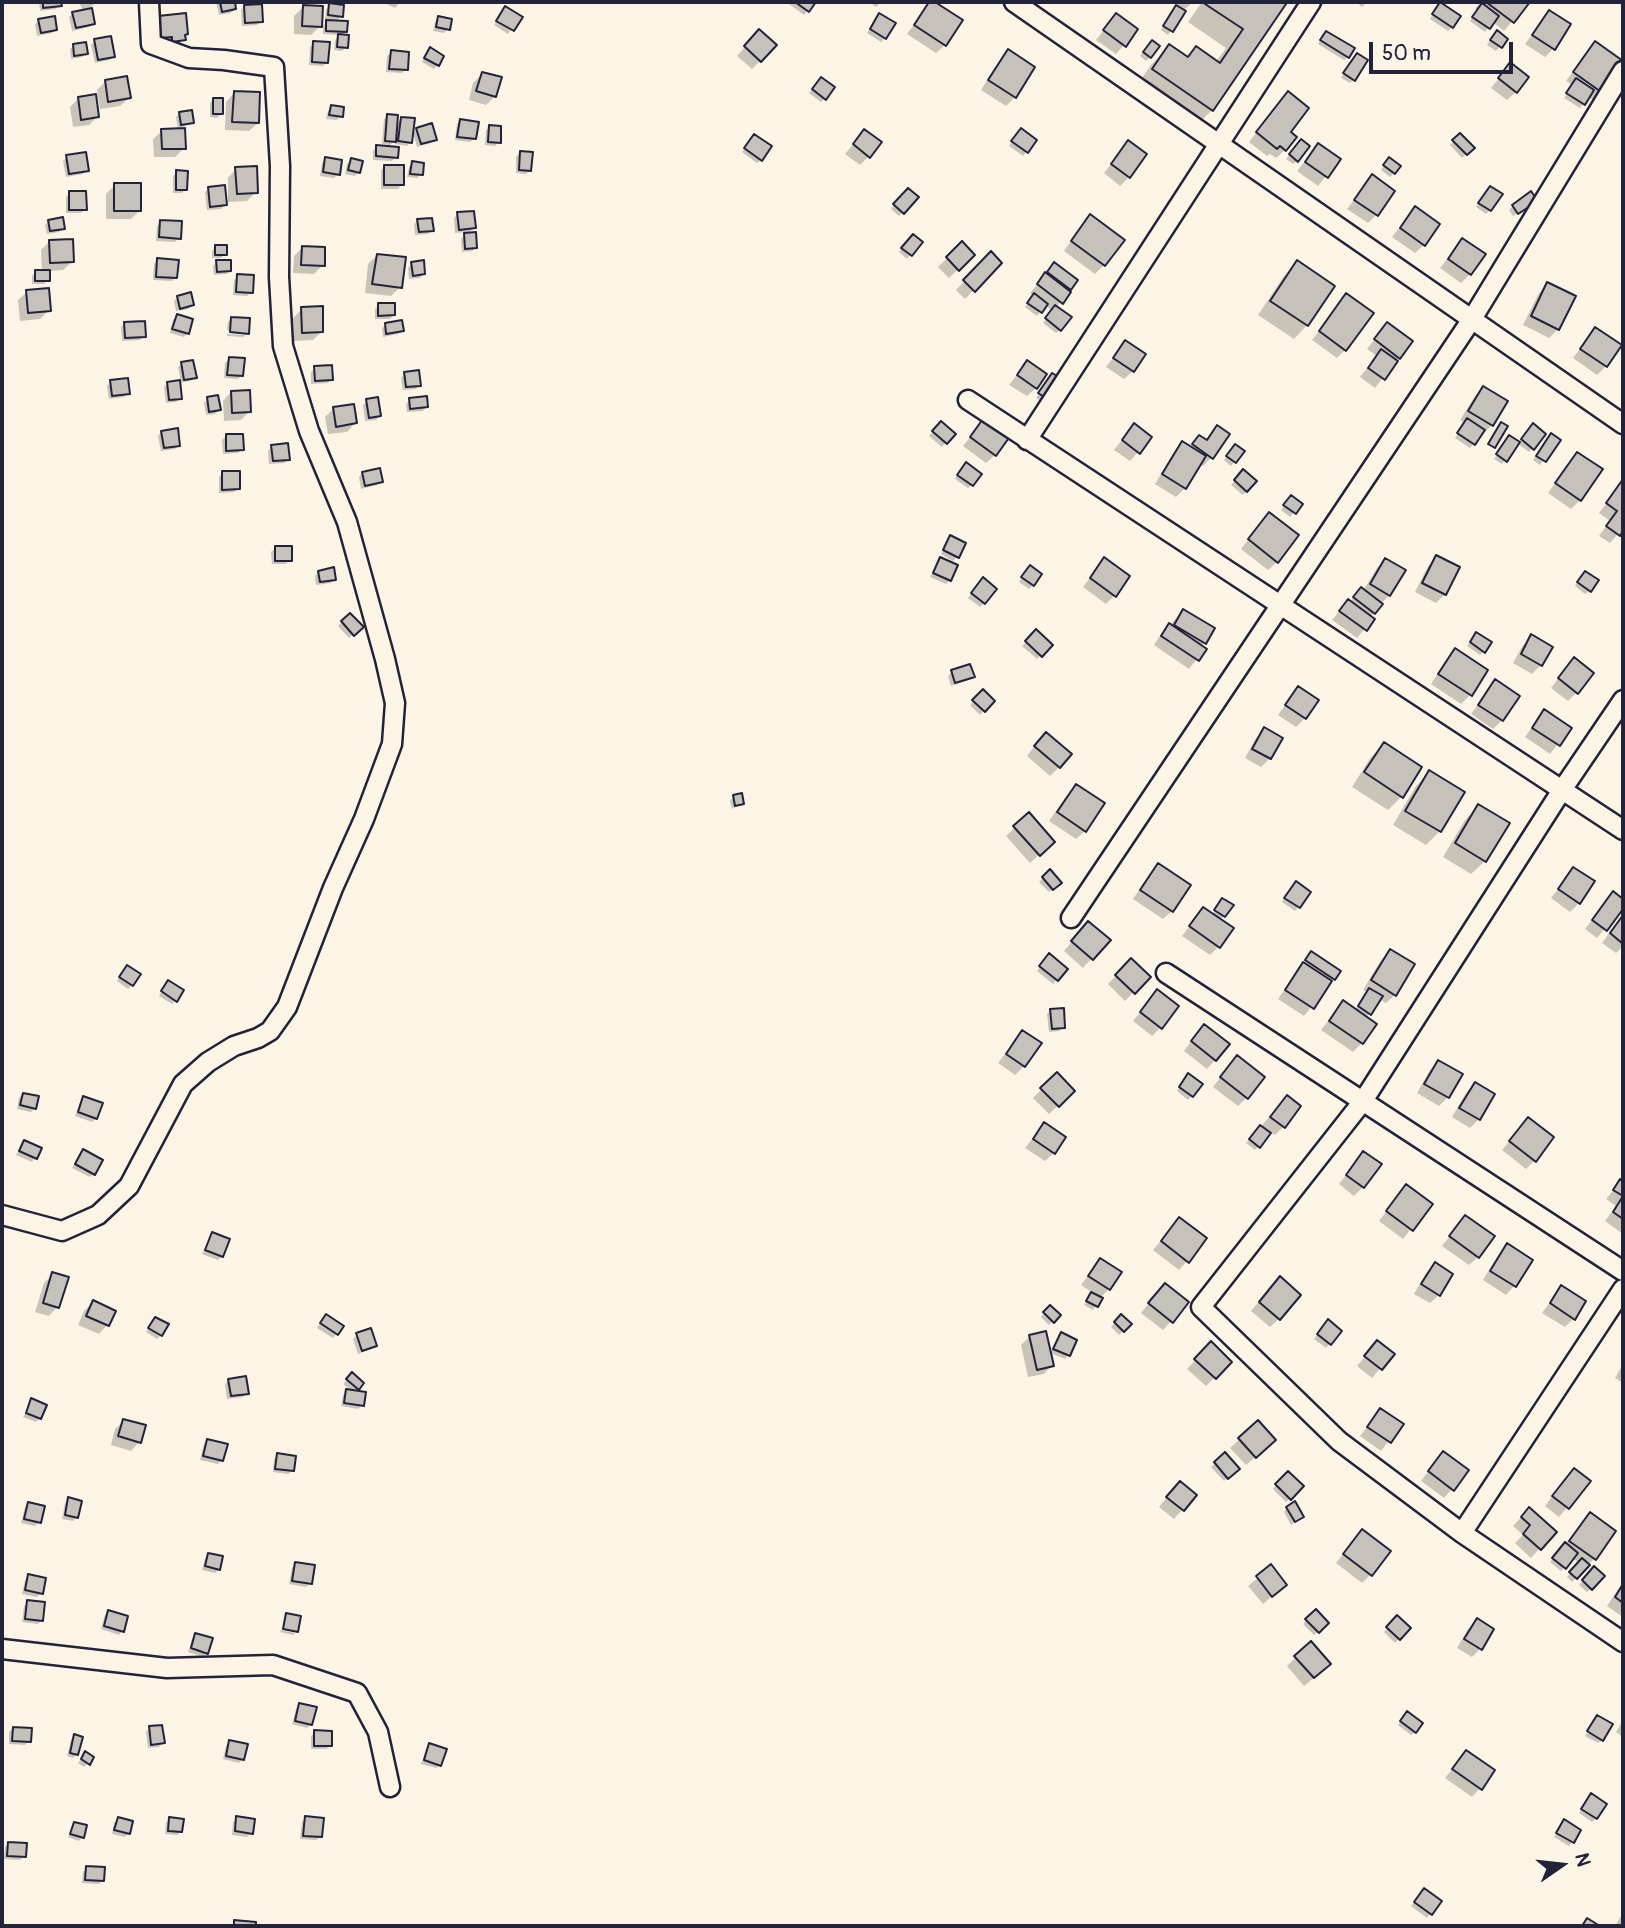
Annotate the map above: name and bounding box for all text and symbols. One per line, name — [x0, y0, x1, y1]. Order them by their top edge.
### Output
scale bar — [1373, 28, 1516, 72]
text: 50 m — [1382, 40, 1431, 67]
north arrow — [1527, 1830, 1597, 1900]
text: N — [1569, 1851, 1596, 1869]

